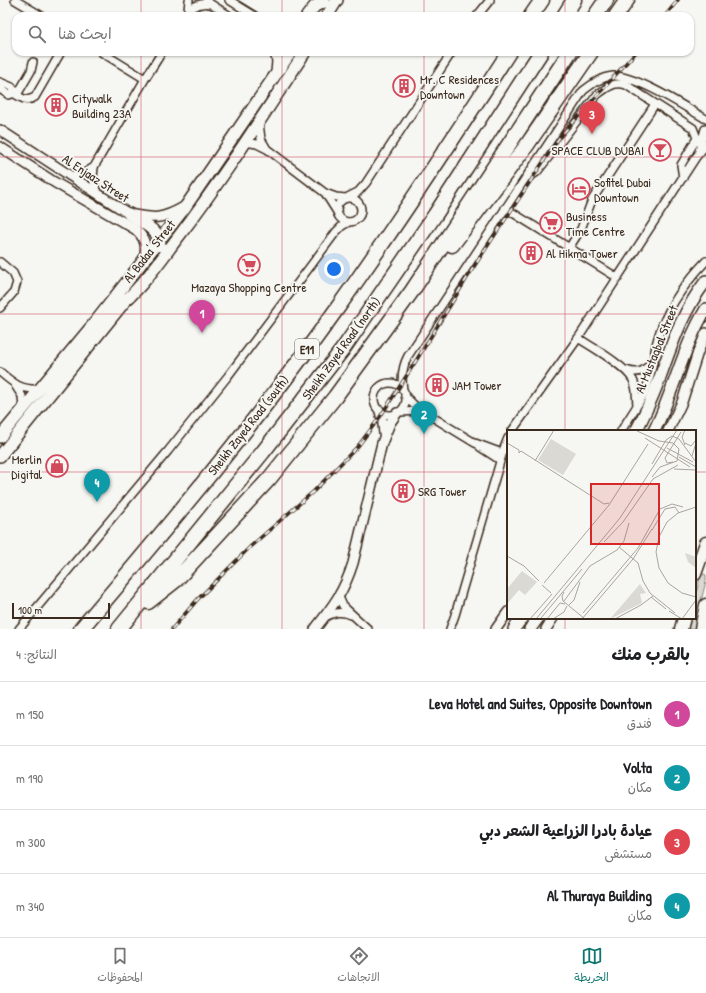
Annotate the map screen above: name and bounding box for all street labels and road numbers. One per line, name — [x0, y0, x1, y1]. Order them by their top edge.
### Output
street label: Al Enjaaz Street — [59, 150, 133, 207]
street label: Al Badaa' Street — [119, 215, 180, 286]
street label: Sheikh Zayed Road (north) — [298, 293, 384, 403]
street label: Al Mustaqbal Street — [630, 302, 682, 396]
road number: E11 — [295, 339, 319, 359]
street label: Sheikh Zayed Road (south) — [203, 371, 293, 479]

